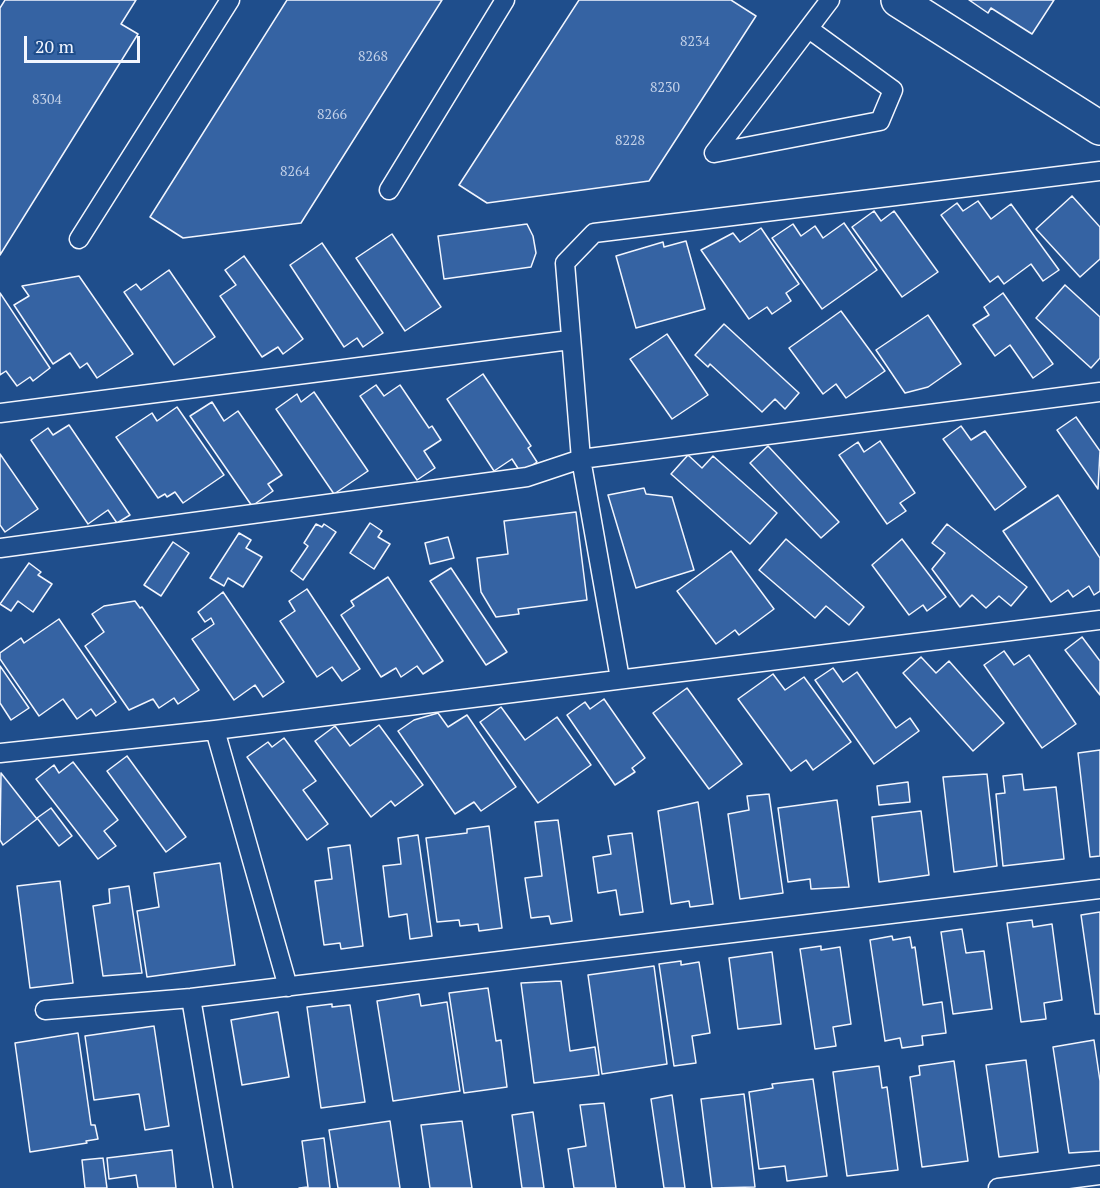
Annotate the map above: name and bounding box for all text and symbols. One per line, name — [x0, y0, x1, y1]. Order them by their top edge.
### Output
scale bar — [27, 24, 142, 62]
text: 20 m — [35, 34, 74, 58]
house number: 8234 — [680, 34, 710, 50]
house number: 8268 — [358, 49, 388, 65]
house number: 8230 — [650, 80, 680, 96]
house number: 8304 — [32, 92, 62, 108]
house number: 8266 — [317, 107, 347, 123]
house number: 8228 — [615, 133, 645, 149]
house number: 8264 — [280, 164, 310, 180]

